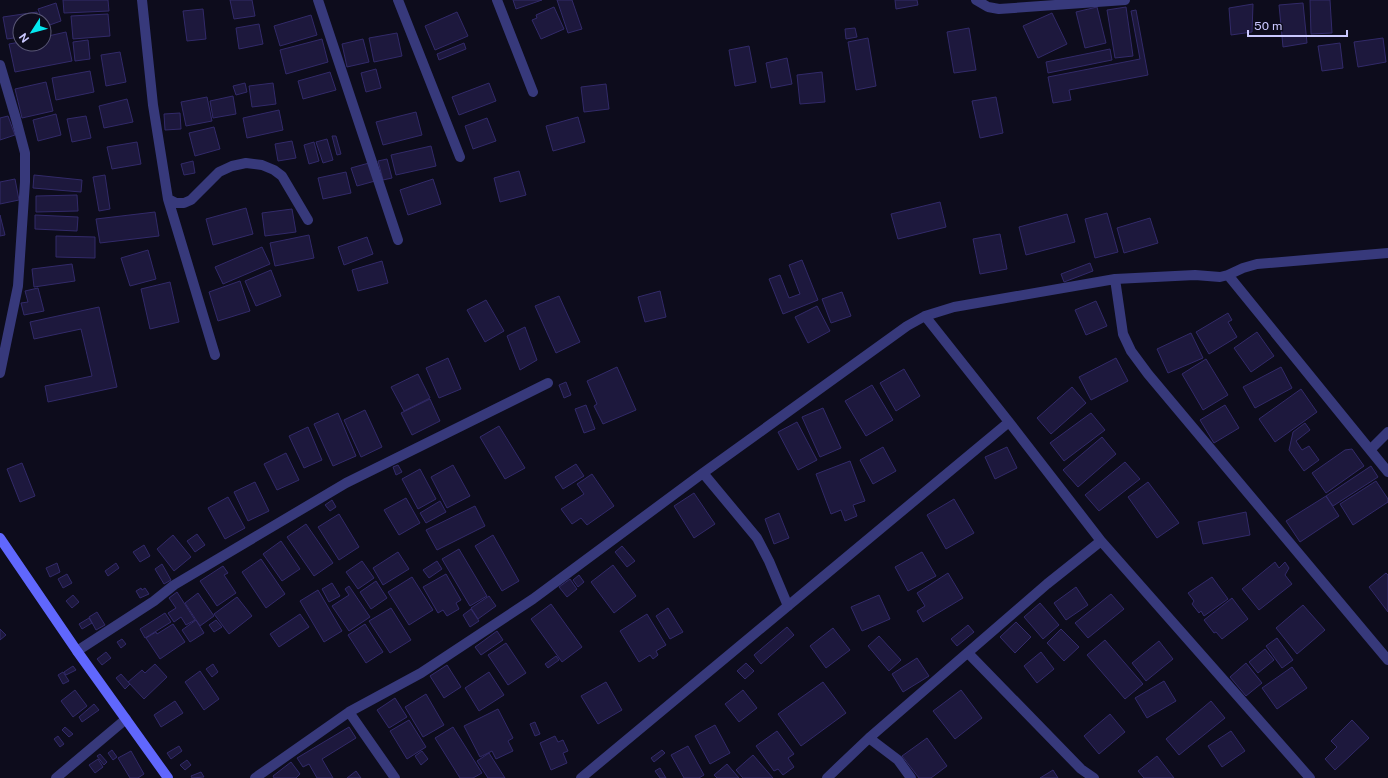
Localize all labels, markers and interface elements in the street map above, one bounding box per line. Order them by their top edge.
north arrow [12,12,52,52]
scale bar [1248,12,1347,38]
text: 50 m [1254,19,1282,33]
text: N [17,31,31,45]

